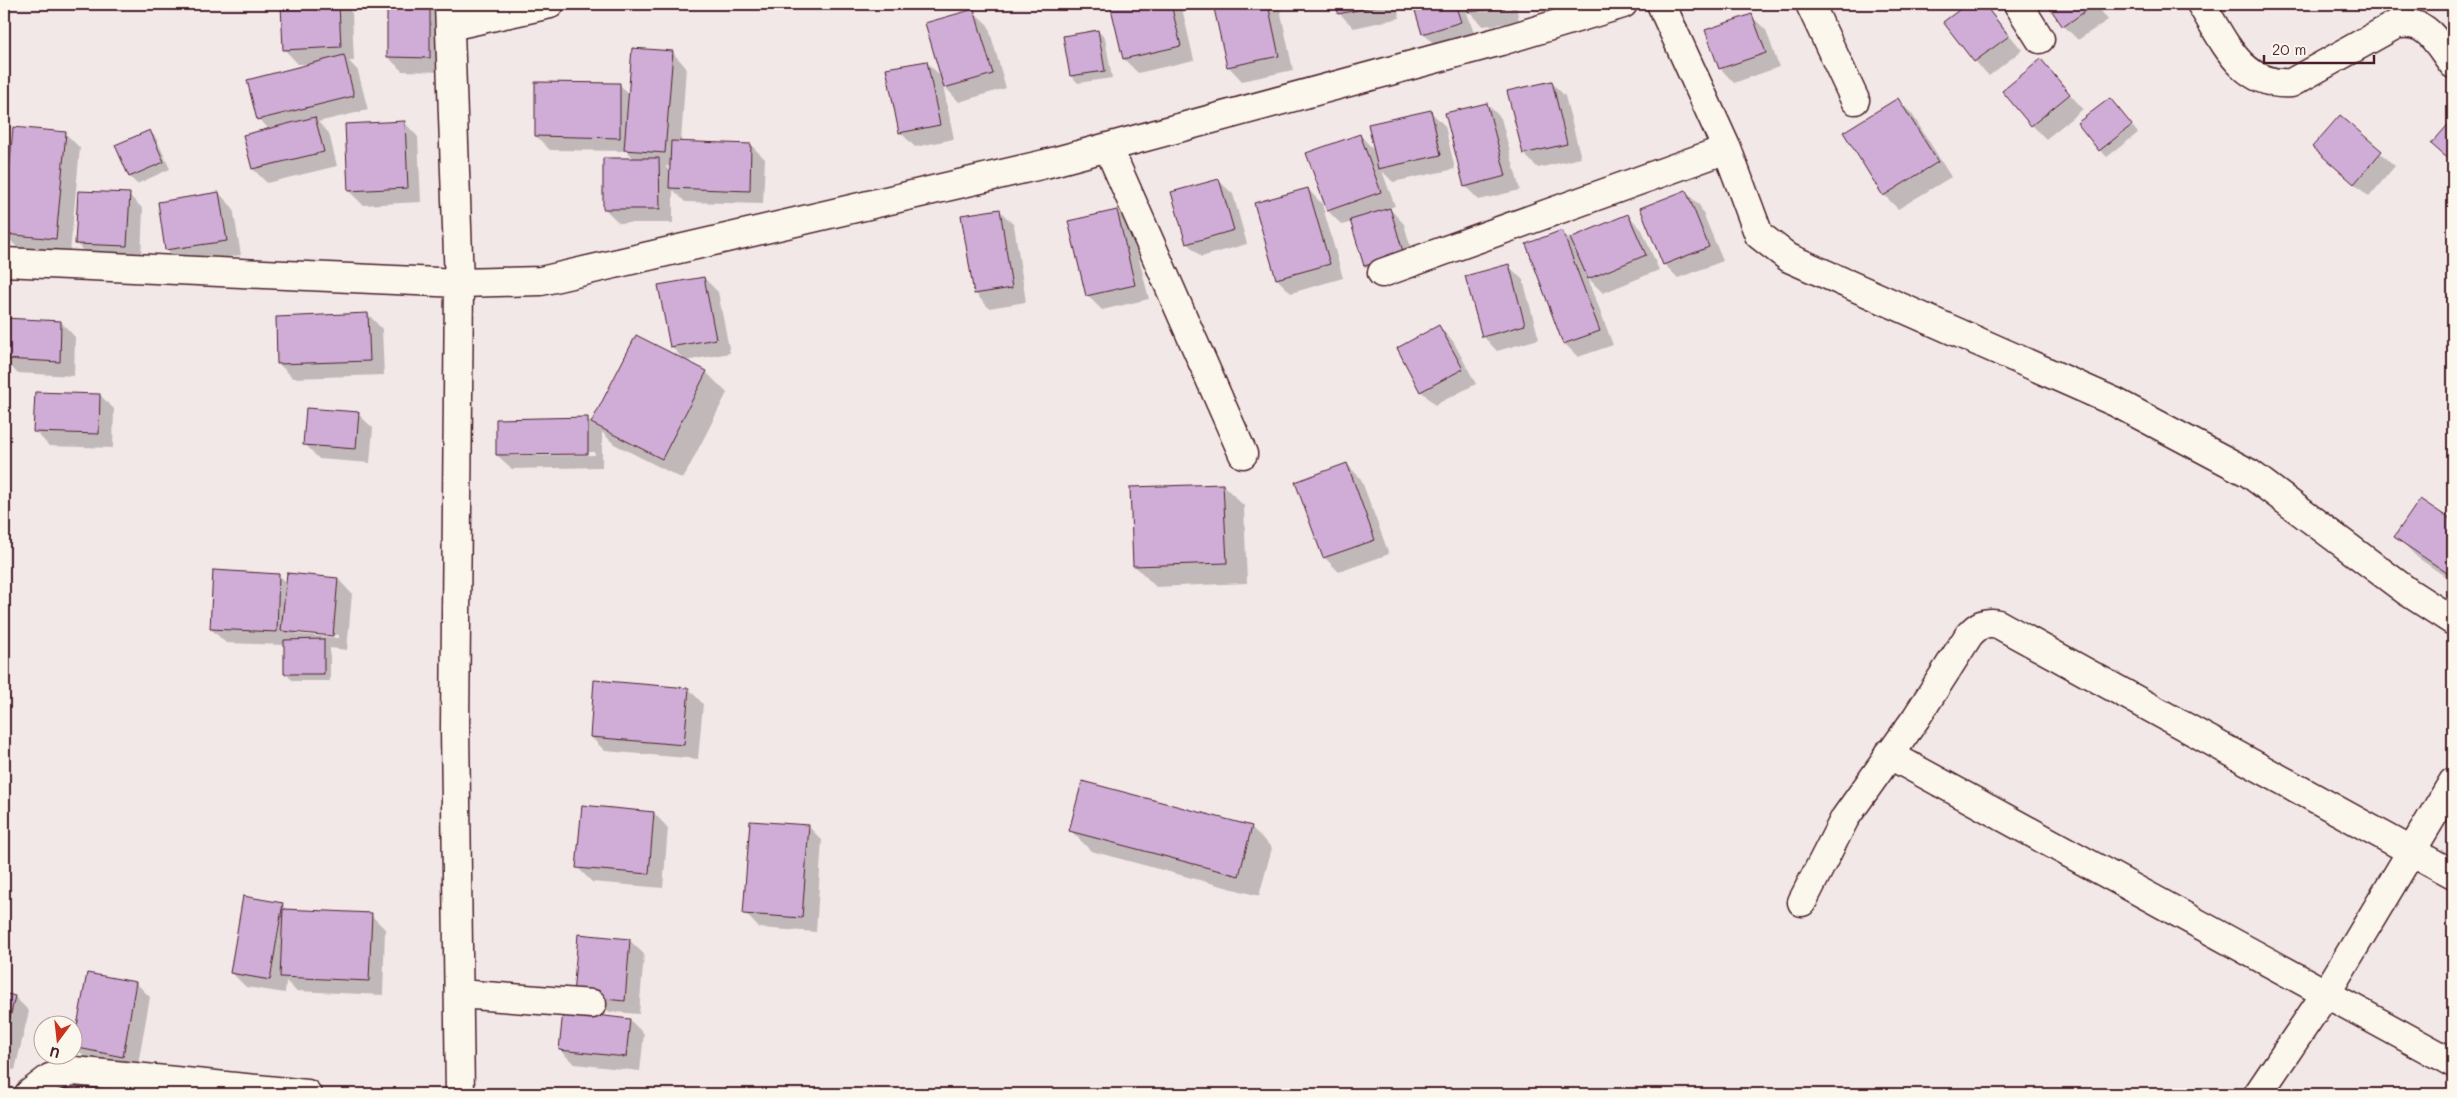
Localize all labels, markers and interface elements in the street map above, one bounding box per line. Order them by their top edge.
scale bar [2264,32,2374,64]
text: 20 m [2272,39,2306,59]
north arrow [32,1016,82,1066]
text: U [47,1043,62,1063]

